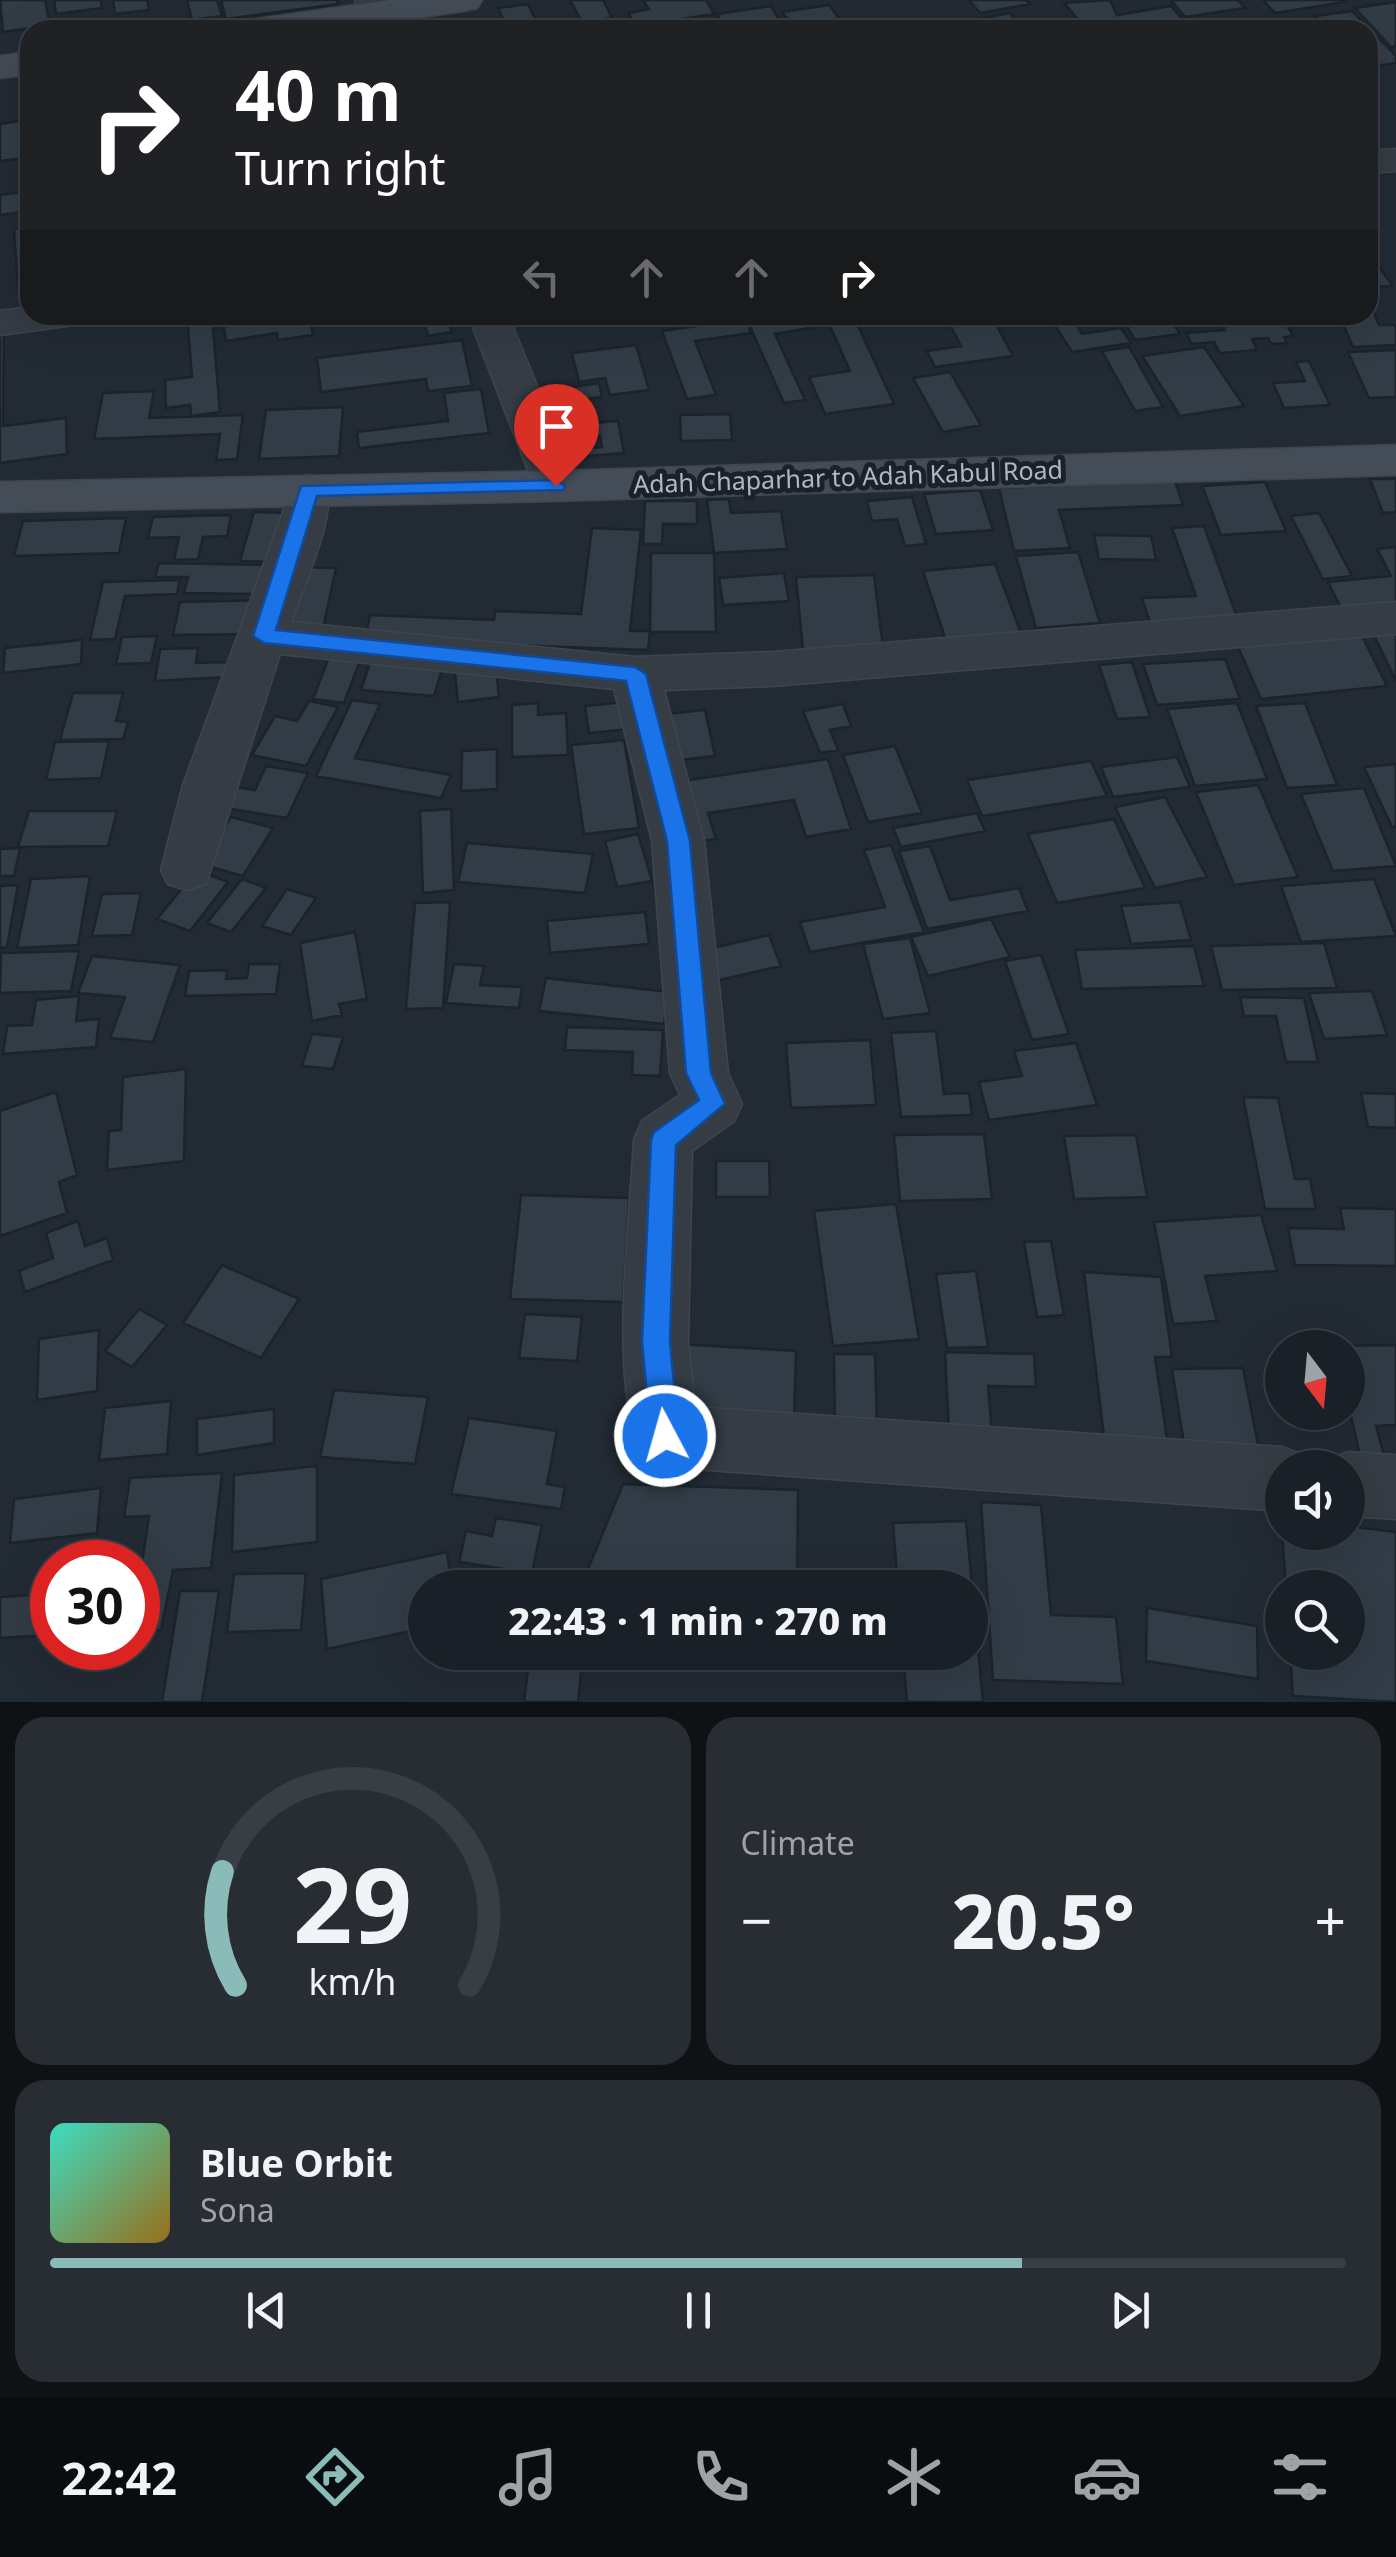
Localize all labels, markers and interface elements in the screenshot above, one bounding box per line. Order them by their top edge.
text: 40 m [235,46,402,142]
icon: right [70,60,200,190]
text: Turn right [235,137,446,198]
icon: left [514,250,569,305]
icon: ahead [619,250,674,305]
icon: ahead [724,250,779,305]
icon: right [829,250,884,305]
pin [514,384,599,487]
icon: arrive [529,399,584,454]
street label: Adah Chaparhar to Adah Kabul Road [633,452,1063,500]
north arrow [1265,1330,1365,1430]
map controls [1265,1330,1365,1670]
position arrow [613,1384,717,1488]
button: sound [1265,1450,1365,1550]
speed limit sign: 30 [30,1540,160,1670]
button: search [1265,1570,1365,1670]
text: 22:43 · 1 min · 270 m [508,1594,888,1646]
text: Climate [741,1821,855,1864]
text: 29 [293,1832,412,1973]
text: 20.5° [952,1869,1135,1971]
text: − [741,1882,772,1957]
text: + [1315,1882,1346,1957]
text: km/h [309,1957,397,2005]
text: Blue Orbit [200,2136,393,2188]
text: Sona [200,2188,275,2231]
icon: previous [239,2283,294,2338]
icon: pause [671,2283,726,2338]
icon: next [1103,2283,1158,2338]
icon: directions [300,2442,370,2512]
icon: music [493,2442,563,2512]
icon: phone [686,2442,756,2512]
icon: climate [879,2442,949,2512]
icon: car [1072,2442,1142,2512]
icon: filters [1265,2442,1335,2512]
text: 22:42 [61,2447,177,2508]

